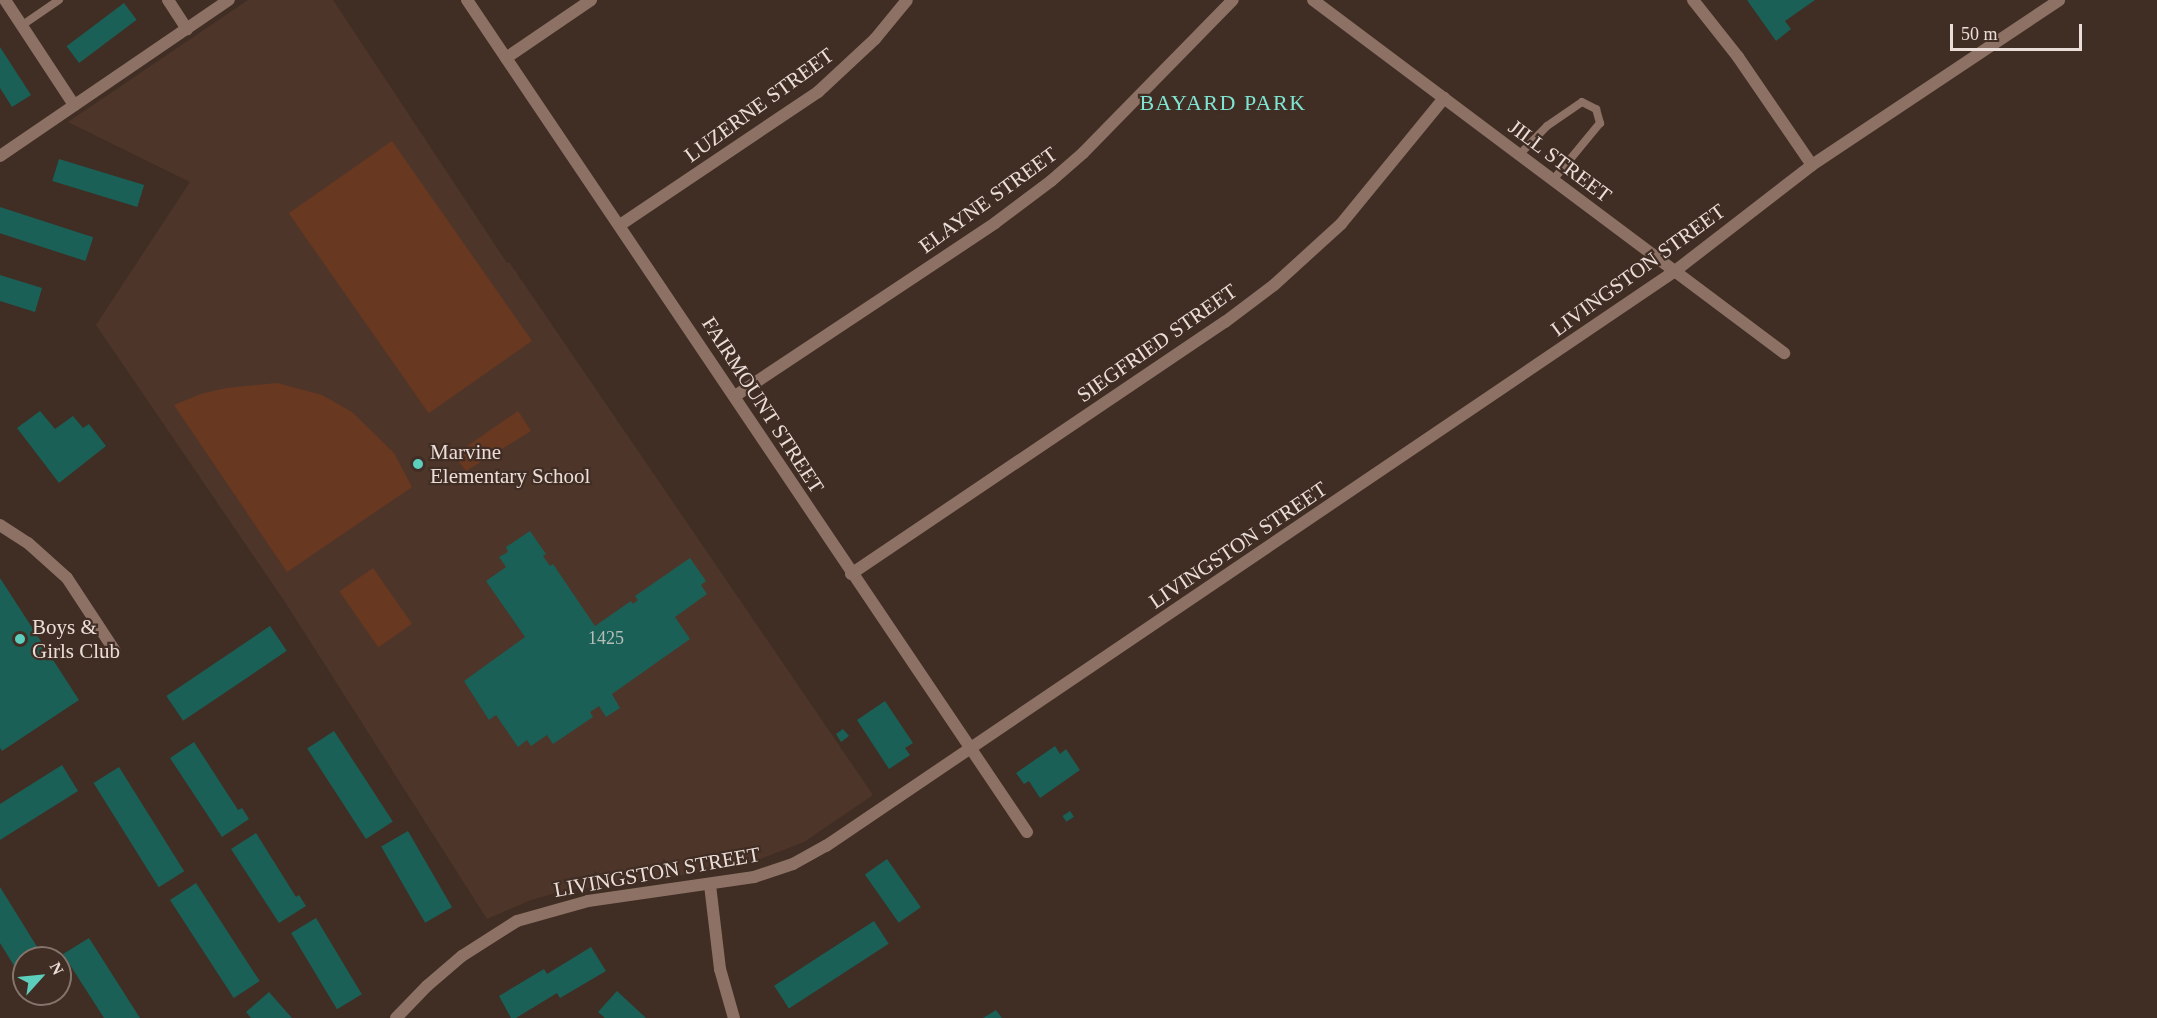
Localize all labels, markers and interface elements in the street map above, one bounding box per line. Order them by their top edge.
scale bar [1953,12,2085,50]
text: 50 m [1961,24,1998,44]
street label: LUZERNE STREET [680,43,838,167]
district label: BAYARD PARK [1139,90,1307,116]
street label: JILL STREET [1503,114,1617,208]
street label: ELAYNE STREET [914,142,1062,258]
street label: LIVINGSTON STREET [1546,198,1730,342]
street label: SIEGFRIED STREET [1072,278,1242,408]
street label: FAIRMOUNT STREET [696,312,830,498]
place label: Marvine Elementary School [430,439,590,489]
marker: Marvine Elementary School [411,457,425,471]
street label: LIVINGSTON STREET [1144,476,1332,614]
place label: Boys & Girls Club [32,614,120,664]
house number: 1425 [588,627,624,649]
marker: Boys & Girls Club [13,632,27,646]
street label: LIVINGSTON STREET [552,841,762,903]
north arrow [12,946,72,1006]
text: N [47,959,67,978]

